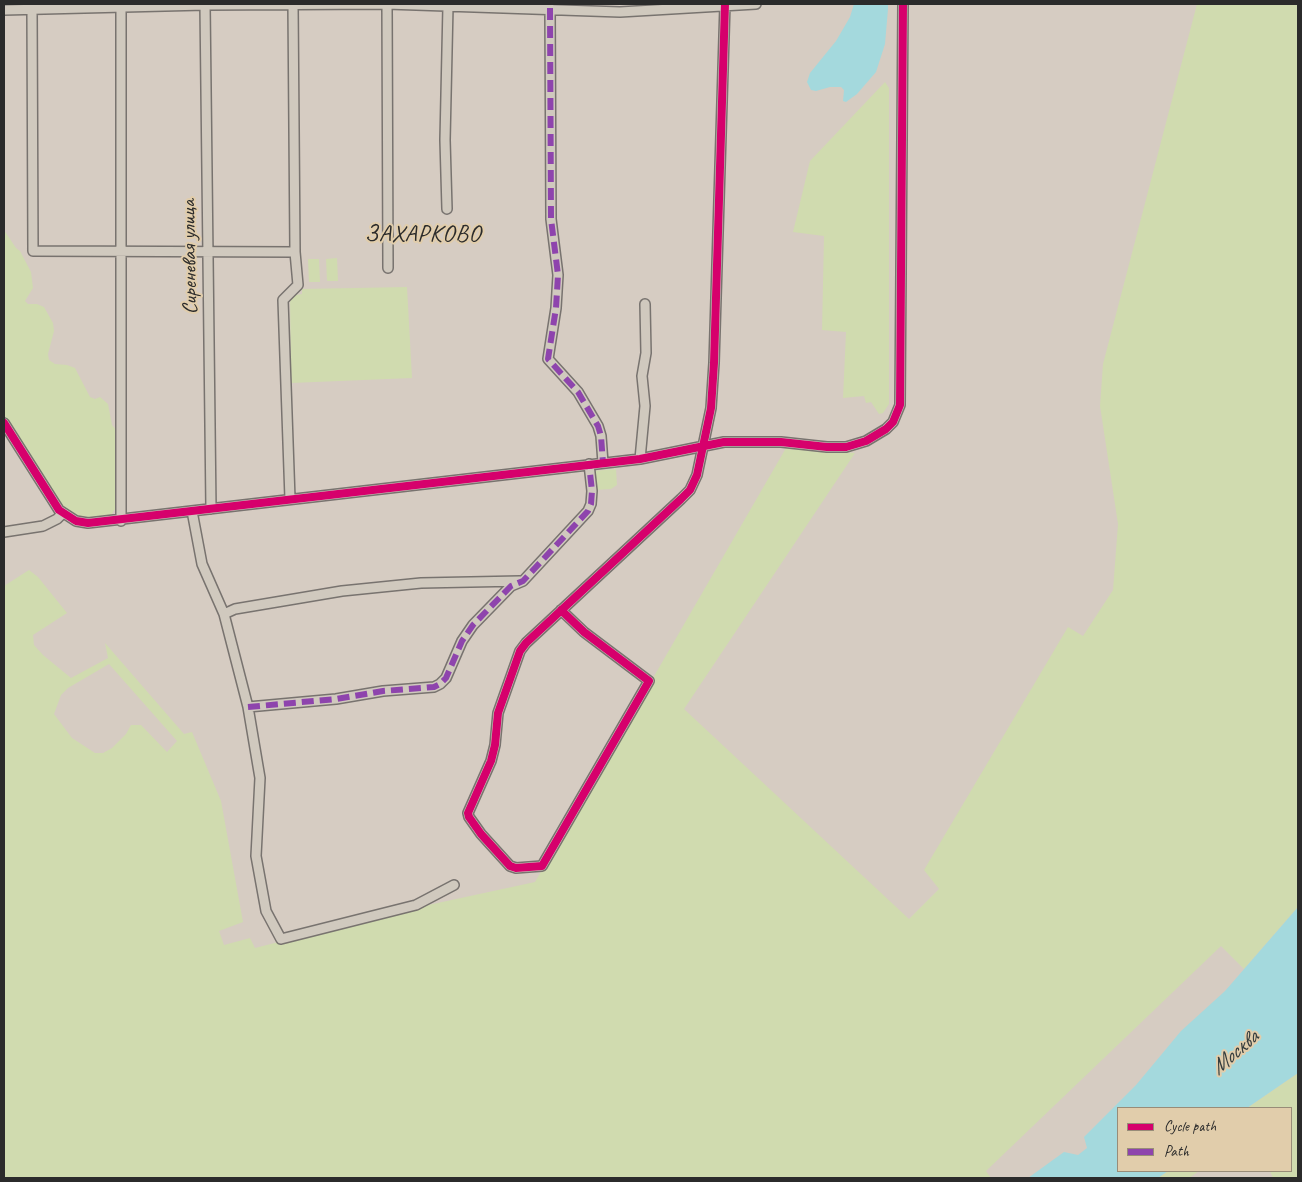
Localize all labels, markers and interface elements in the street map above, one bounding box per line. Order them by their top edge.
street label: Сиреневая улица [176,199,204,315]
district label: ЗАХАРКОВО [363,221,483,249]
water label: Москва [1206,1025,1264,1081]
legend [1117,1107,1292,1172]
text: Cycle path [1164,1117,1216,1136]
text: Path [1164,1142,1189,1161]

